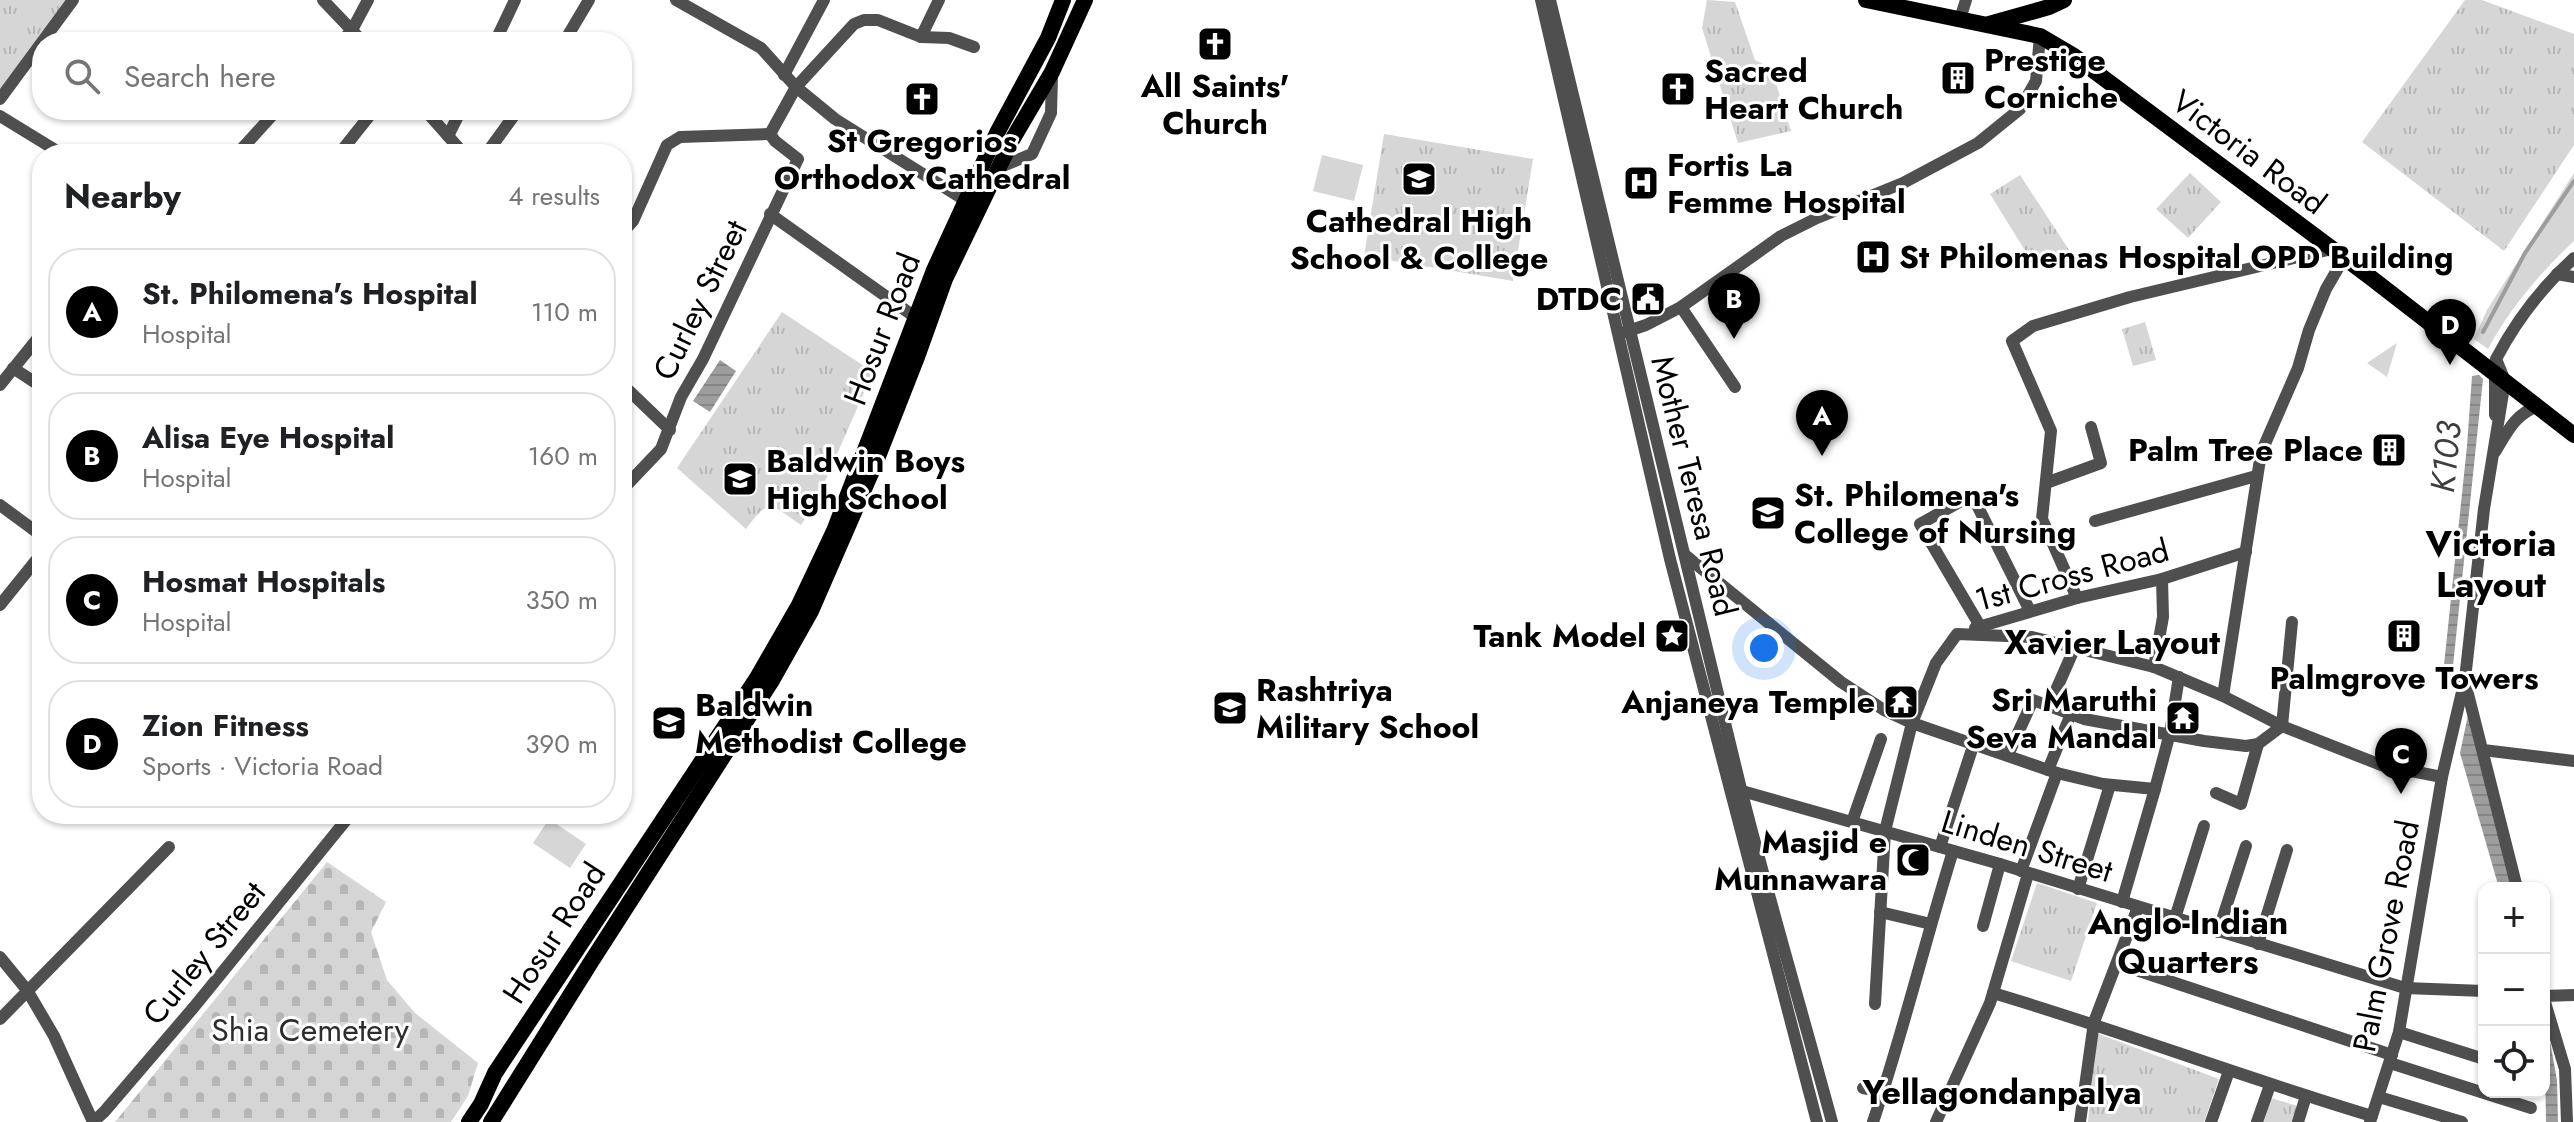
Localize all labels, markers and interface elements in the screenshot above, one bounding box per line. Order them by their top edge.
church icon: All Saints' Church [1196,25,1234,63]
search box [32,32,632,120]
place label: Prestige Corniche [1984,37,2118,120]
place label: Sacred Heart Church [1704,48,1903,131]
icon: search [60,54,104,98]
text: Search here [124,55,276,98]
building icon: Prestige Corniche [1939,59,1977,97]
place label: All Saints' Church [1140,63,1289,146]
church icon: Sacred Heart Church [1659,70,1697,108]
street label: Victoria Road [2162,79,2336,225]
church icon: St Gregorios Orthodox Cathedral [903,80,941,118]
place label: St Gregorios Orthodox Cathedral [774,118,1070,201]
place label: Fortis La Femme Hospital [1667,142,1906,225]
school or university icon: Cathedral High School & College [1400,160,1438,198]
hospital icon: Fortis La Femme Hospital [1622,164,1660,202]
text: Nearby [64,172,181,221]
text: 4 results [508,177,600,215]
place label: Cathedral High School & College [1290,198,1548,281]
street label: Curley Street [641,212,759,388]
place label: St Philomenas Hospital OPD Building [1899,234,2453,280]
hospital icon: St Philomenas Hospital OPD Building [1854,238,1892,276]
street label: Hosur Road [832,246,932,412]
text: St. Philomena's Hospital [142,272,478,315]
pin: B [1708,273,1760,339]
place label: DTDC [1536,276,1622,322]
public building icon: DTDC [1629,280,1667,318]
text: A [82,293,102,331]
text: 110 m [531,293,598,331]
pin: D [2424,299,2476,365]
text: Hospital [142,315,232,353]
street label: Mother Teresa Road [1639,351,1749,621]
pin: A [1796,390,1848,456]
text: Alisa Eye Hospital [142,416,394,459]
water label: K103 [2418,418,2474,495]
place label: Palm Tree Place [2128,427,2363,473]
building icon: Palm Tree Place [2370,431,2408,469]
text: B [83,437,101,475]
text: 160 m [528,437,598,475]
place label: Baldwin Boys High School [766,438,965,521]
text: Hospital [142,459,232,497]
school or university icon: Baldwin Boys High School [721,460,759,498]
place label: St. Philomena's College of Nursing [1794,472,2076,555]
school or university icon: St. Philomena's College of Nursing [1749,494,1787,532]
district label: Victoria Layout [2424,517,2557,610]
street label: 1st Cross Road [1970,527,2174,623]
text: Hosmat Hospitals [142,560,386,603]
text: C [83,581,101,619]
text: 350 m [525,581,598,619]
text: Hospital [142,603,232,641]
place label: Tank Model [1473,613,1646,659]
place icon: Tank Model [1653,617,1691,655]
building icon: Palmgrove Towers [2385,617,2423,655]
district label: Xavier Layout [2004,618,2220,667]
your location [1744,628,1784,668]
place label: Palmgrove Towers [2269,655,2539,701]
place label: Rashtriya Military School [1256,667,1479,750]
place label: Sri Maruthi Seva Mandal [1966,677,2157,760]
place label: Anjaneya Temple [1620,679,1875,725]
place label: Baldwin Methodist College [695,682,967,765]
temple icon: Anjaneya Temple [1882,683,1920,721]
school or university icon: Rashtriya Military School [1211,689,1249,727]
temple icon: Sri Maruthi Seva Mandal [2164,699,2202,737]
text: Zion Fitness [142,704,309,747]
school or university icon: Baldwin Methodist College [650,704,688,742]
text: D [82,725,102,763]
text: 390 m [525,725,598,763]
pin: C [2375,728,2427,794]
text: Sports · Victoria Road [142,747,383,785]
street label: Linden Street [1936,798,2119,894]
street label: Palm Grove Road [2341,816,2431,1056]
place label: Masjid e Munnawara [1714,819,1887,902]
mosque icon: Masjid e Munnawara [1894,841,1932,879]
street label: Hosur Road [491,854,617,1012]
street label: Curley Street [132,871,277,1035]
map controls [2478,882,2550,1098]
button: + [2478,882,2550,954]
district label: Anglo-Indian Quarters [2087,898,2288,986]
button: − [2478,954,2550,1026]
park label: Shia Cemetery [211,1007,410,1053]
button: locate [2478,1026,2550,1098]
district label: Yellagondanpalya [1862,1068,2141,1117]

